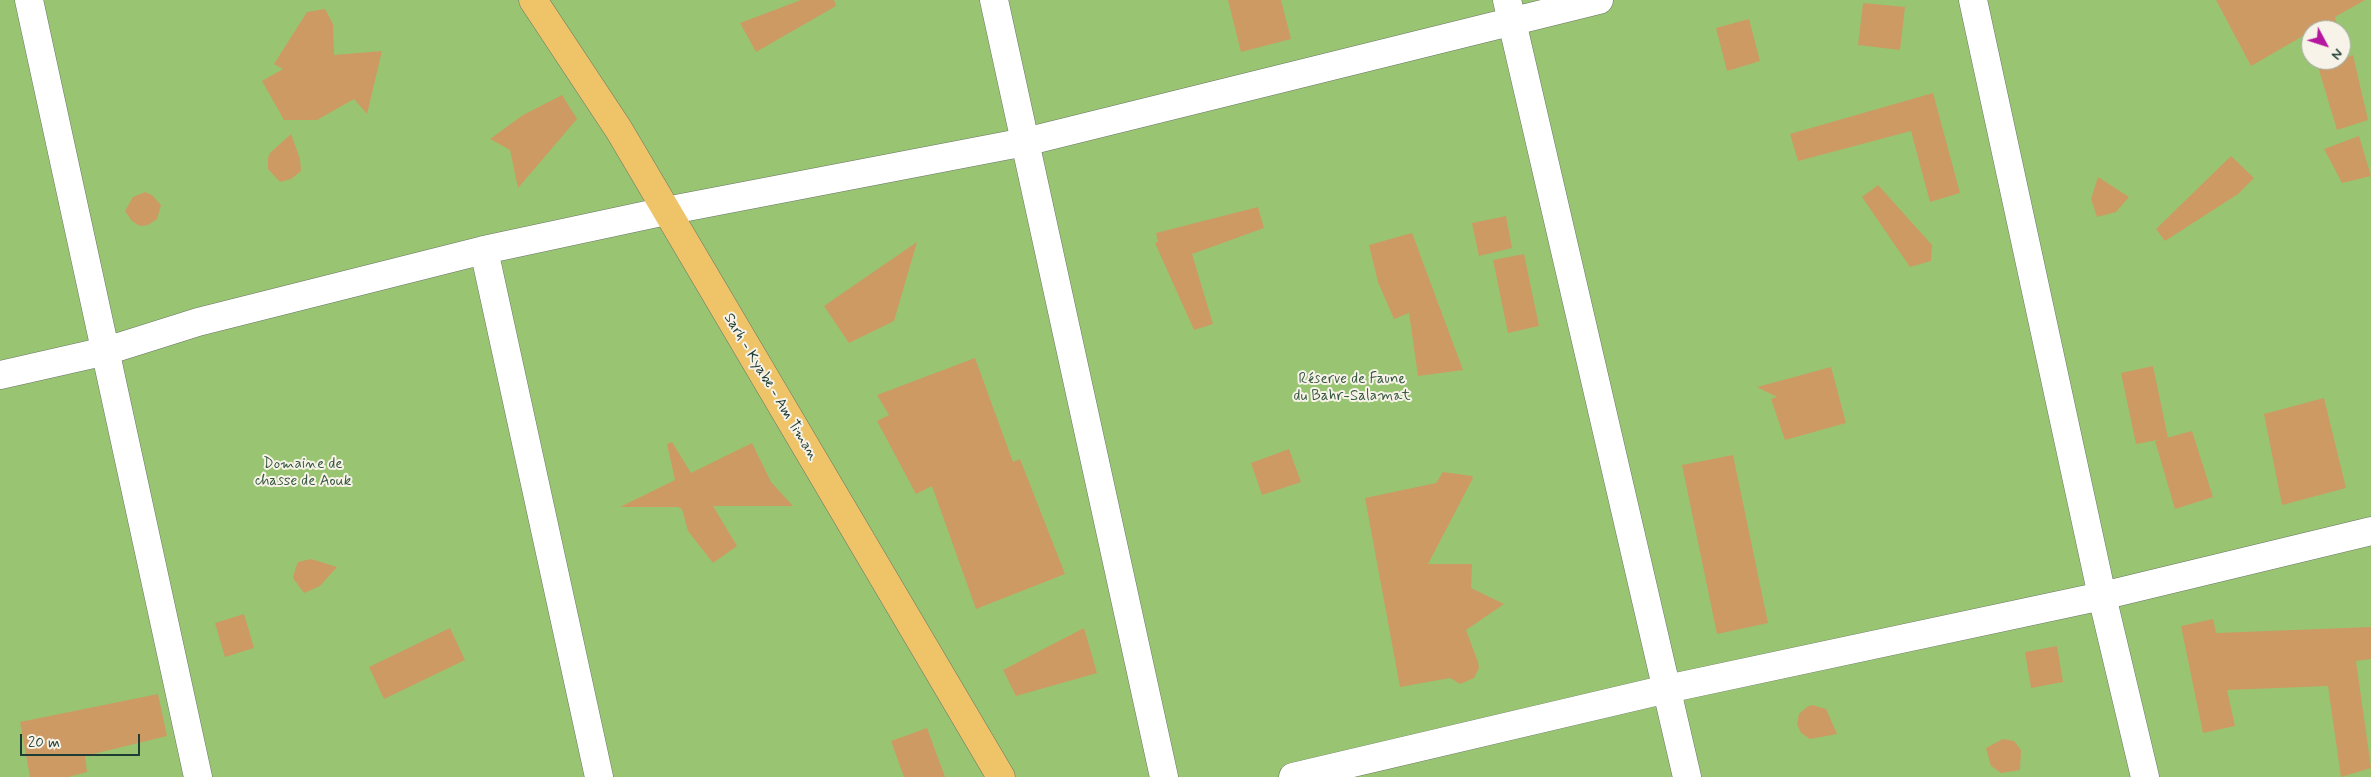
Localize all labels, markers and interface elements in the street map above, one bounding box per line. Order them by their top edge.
north arrow [2301,20,2351,70]
text: N [2327,45,2347,63]
street label: Sarh - Kyabe - Am Timan [719,310,821,464]
park label: Réserve de Faune du Bahr-Salamat [1294,371,1410,406]
park label: Domaine de chasse de Aouk [255,456,351,491]
scale bar [22,724,142,756]
text: 20 m [28,733,60,753]

